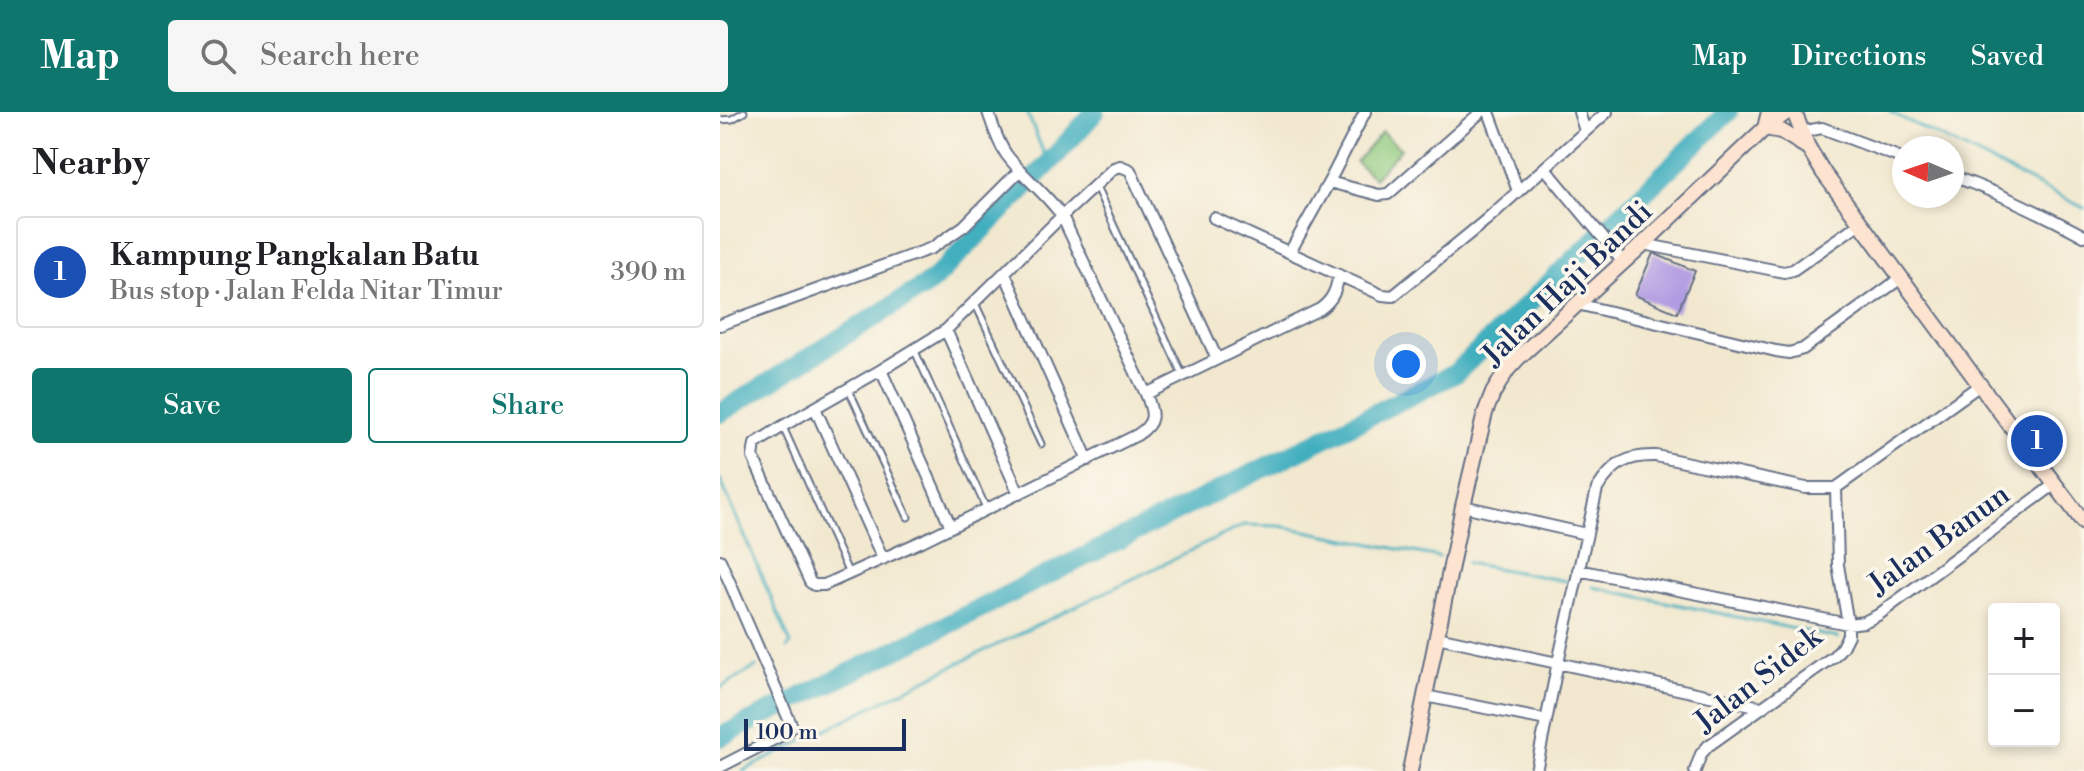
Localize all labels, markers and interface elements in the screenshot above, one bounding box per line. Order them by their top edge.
search box [168,20,728,92]
text: Map [40,33,120,80]
icon: search [196,34,240,78]
text: Search here [260,37,420,75]
text: Map [1692,39,1747,74]
text: Directions [1791,39,1926,74]
text: Saved [1970,39,2044,74]
north arrow [1892,136,1964,208]
text: Nearby [32,143,150,185]
street label: Jalan Haji Bandi [1474,193,1661,375]
text: Kampung Pangkalan Batu [110,237,479,275]
text: 1 [54,256,66,288]
text: 390 m [611,256,686,288]
text: Bus stop · Jalan Felda Nitar Timur [110,275,503,307]
your location [1386,344,1426,384]
button: Save [32,368,352,443]
button: Share [368,368,688,443]
pin: 1 [2011,411,2063,471]
street label: Jalan Banun [1861,476,2018,604]
map controls [1988,603,2060,747]
button: + [1988,603,2060,675]
street label: Jalan Sidek [1687,618,1831,742]
button: − [1988,675,2060,747]
scale bar [744,715,906,751]
text: 100 m [756,719,818,746]

